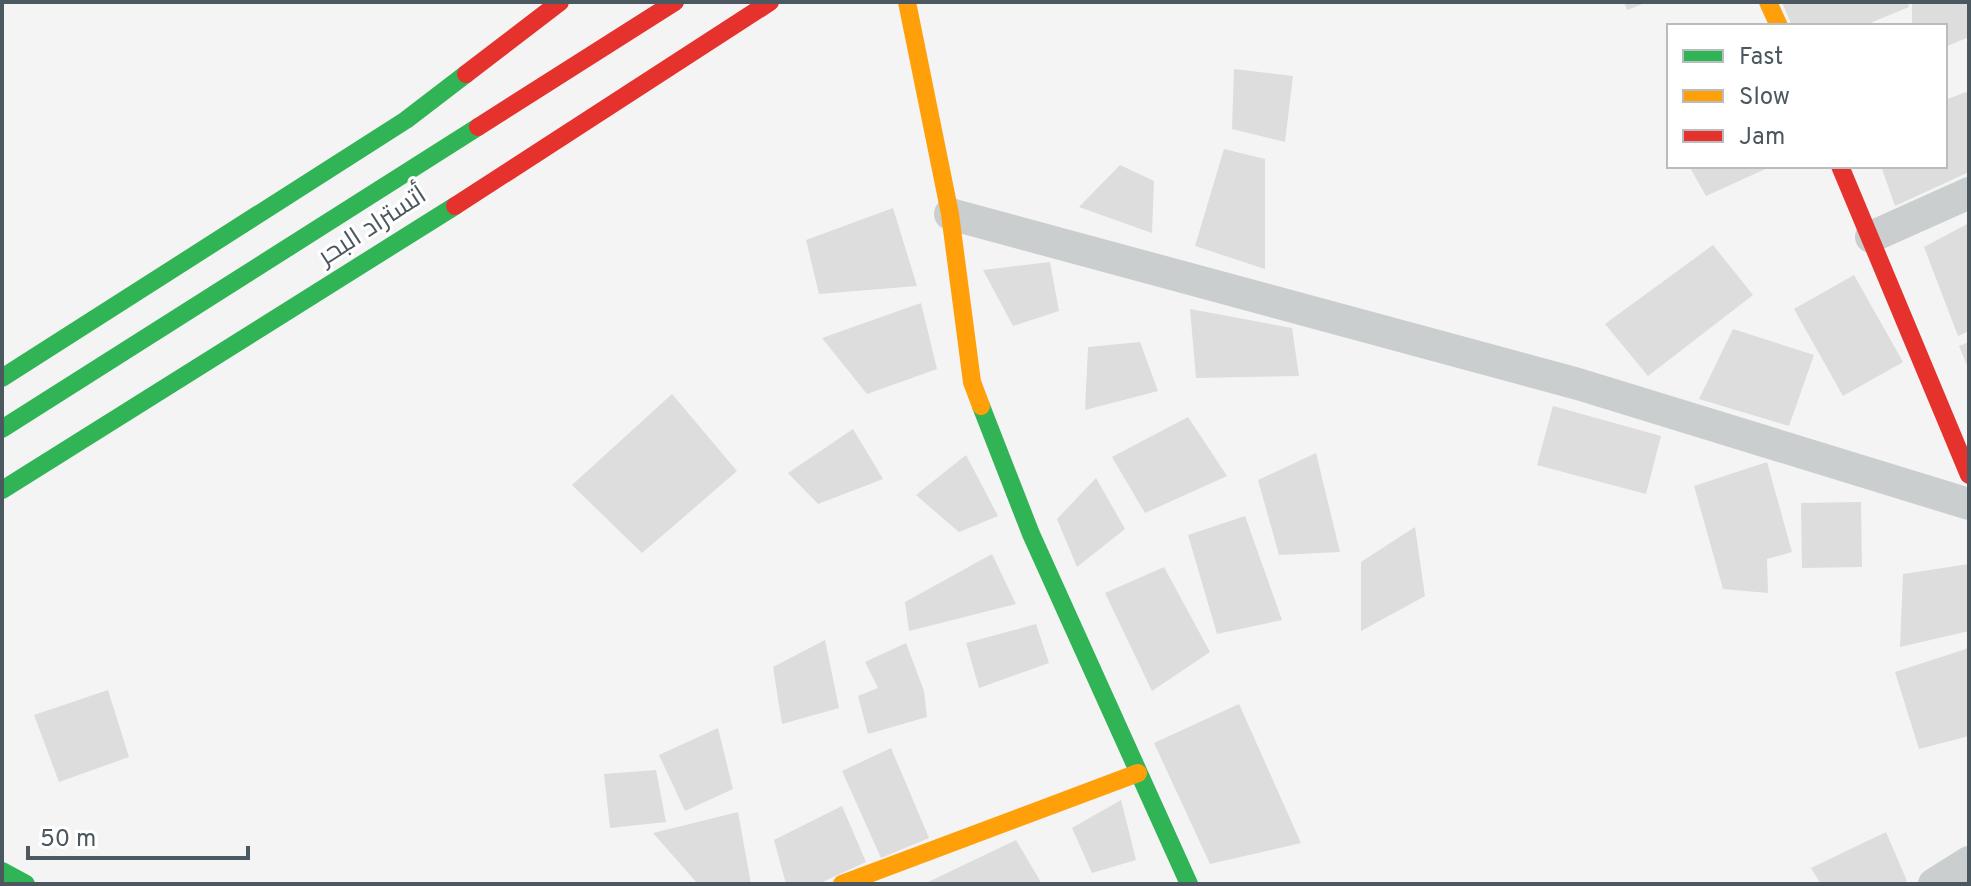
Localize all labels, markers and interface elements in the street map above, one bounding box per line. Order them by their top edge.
legend [1667,24,1947,168]
text: Fast [1739,43,1783,73]
text: Slow [1739,83,1790,113]
text: Jam [1739,123,1785,153]
street label: أتستراد البحر [309,177,433,275]
scale bar [28,810,248,860]
text: 50 m [40,825,96,855]

